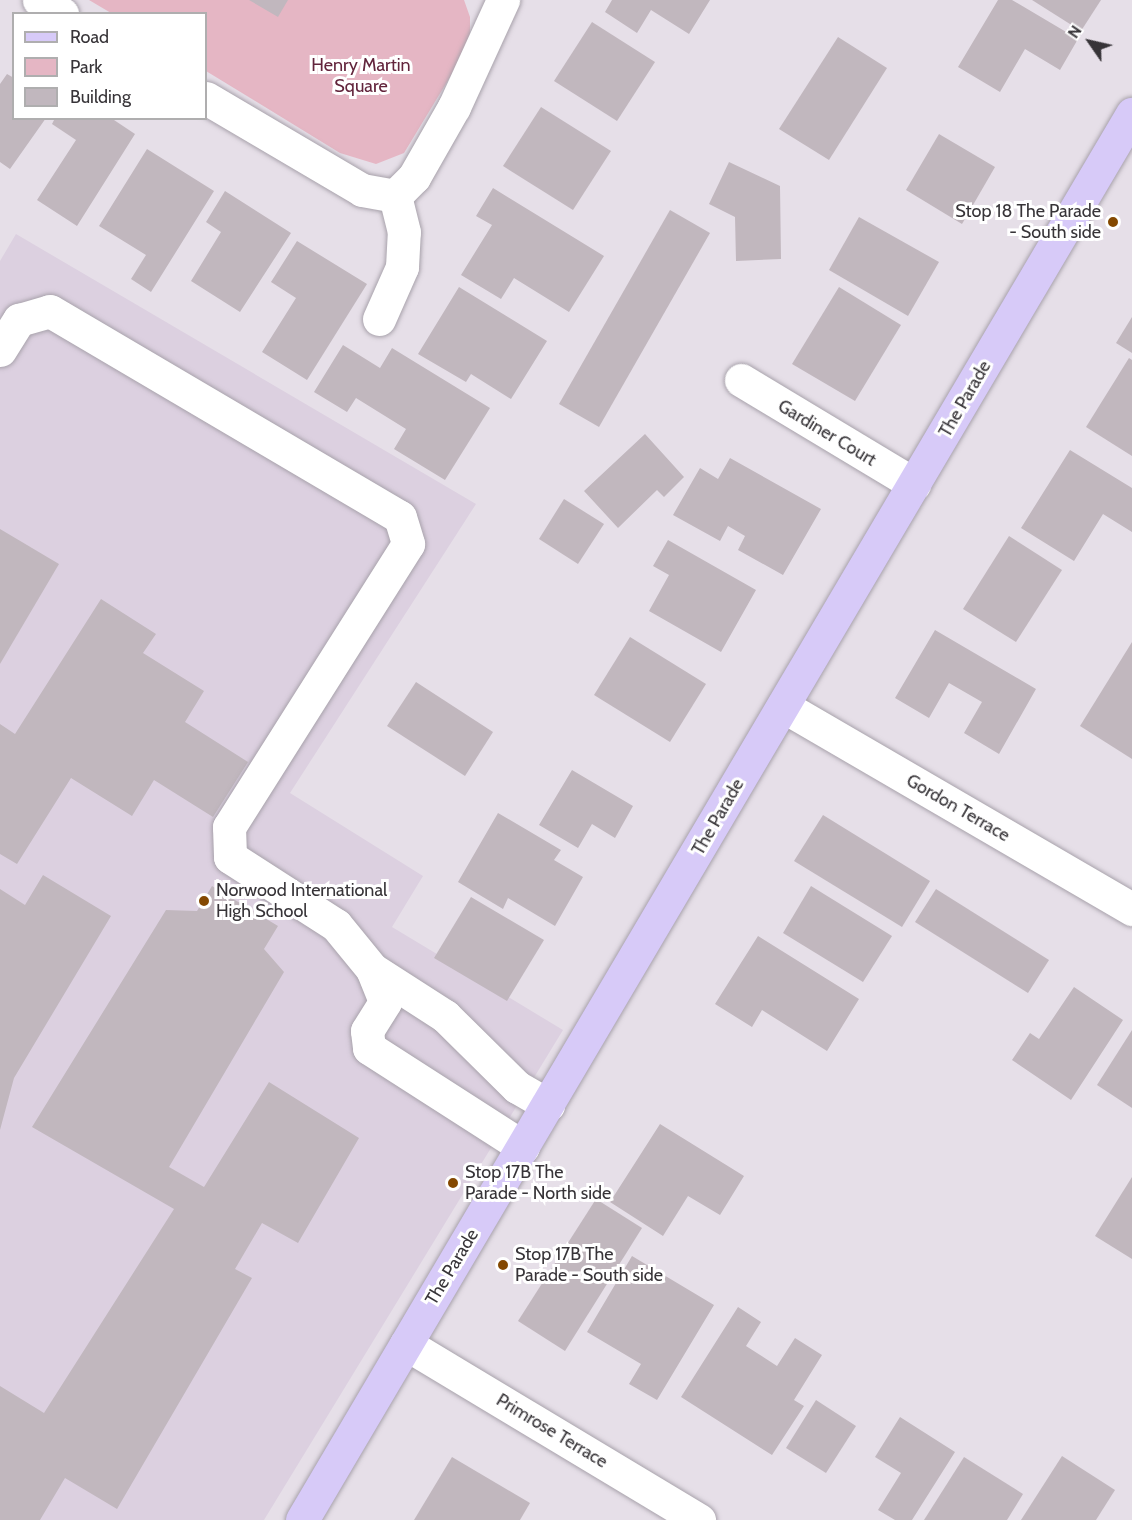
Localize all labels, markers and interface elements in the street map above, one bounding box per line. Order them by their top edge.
legend [12,12,207,120]
north arrow [1060,12,1120,72]
text: N [1064,22,1086,42]
text: Road [70,26,109,48]
park label: Henry Martin Square [311,55,411,98]
text: Park [70,56,102,78]
text: Building [70,86,131,108]
place label: Stop 18 The Parade - South side [955,201,1101,244]
marker: Stop 18 The Parade - South side [1106,215,1120,229]
street label: The Parade [934,357,996,441]
street label: Gardiner Court [774,395,880,471]
street label: Gordon Terrace [902,770,1014,846]
street label: The Parade [687,775,749,859]
place label: Norwood International High School [216,880,387,922]
marker: Norwood International High School [197,894,211,908]
place label: Stop 17B The Parade - North side [465,1162,611,1204]
marker: Stop 17B The Parade - North side [446,1176,460,1190]
street label: The Parade [421,1225,483,1309]
place label: Stop 17B The Parade - South side [515,1244,663,1286]
marker: Stop 17B The Parade - South side [496,1258,510,1272]
street label: Primrose Terrace [492,1389,612,1473]

